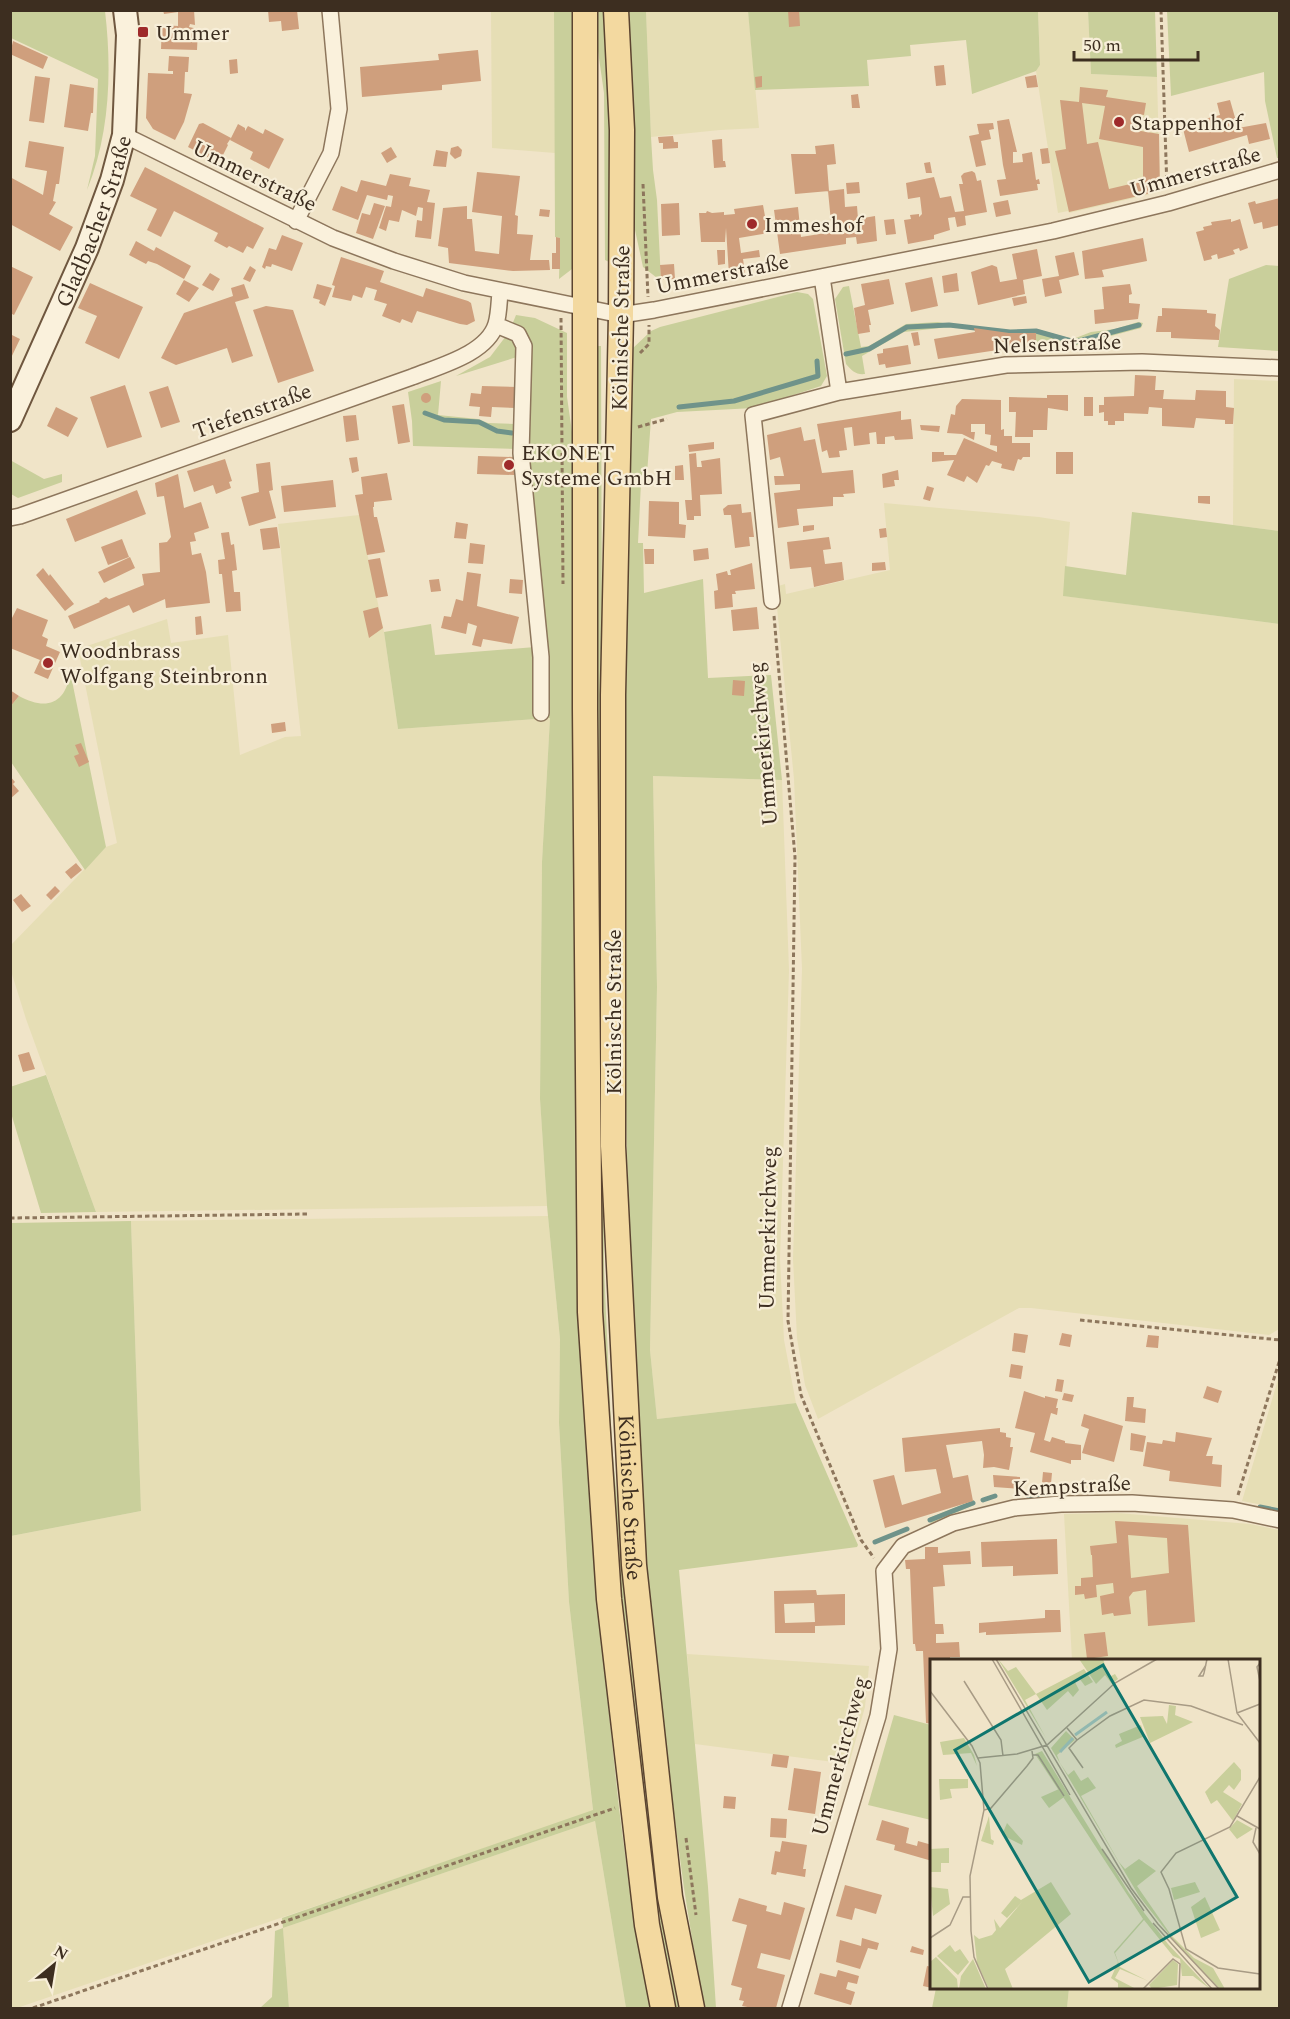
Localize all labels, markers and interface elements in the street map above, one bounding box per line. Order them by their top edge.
place label: Ummer [155,17,230,50]
scale bar [1074,24,1198,62]
marker: Ummer [136,25,150,39]
text: 50 m [1083,32,1121,59]
place label: Stappenhof [1131,107,1244,140]
marker: Stappenhof [1112,115,1126,129]
street label: Gladbacher Straße [47,132,141,313]
street label: Ummerstraße [186,132,322,221]
street label: Ummerstraße [1126,138,1265,207]
place label: Immeshof [764,209,864,242]
marker: Immeshof [745,217,759,231]
street label: Kölnische Straße [604,245,639,411]
street label: Ummerstraße [653,245,792,304]
street label: Nelsenstraße [992,326,1122,363]
street label: Tiefenstraße [188,375,317,448]
place label: EKONET Systeme GmbH [521,437,672,495]
marker: EKONET Systeme GmbH [502,458,516,472]
place label: Woodnbrass Wolfgang Steinbronn [60,635,268,693]
marker: Woodnbrass Wolfgang Steinbronn [41,656,55,670]
street label: Ummerkirchweg [740,661,787,827]
street label: Kölnische Straße [598,929,631,1095]
street label: Ummerkirchweg [751,1146,786,1310]
street label: Kölnische Straße [608,1414,651,1582]
street label: Kempstraße [1012,1467,1132,1506]
inset map [930,1659,1260,1989]
street label: Ummerkirchweg [803,1673,878,1840]
north arrow [24,1935,84,1995]
text: N [49,1939,73,1967]

